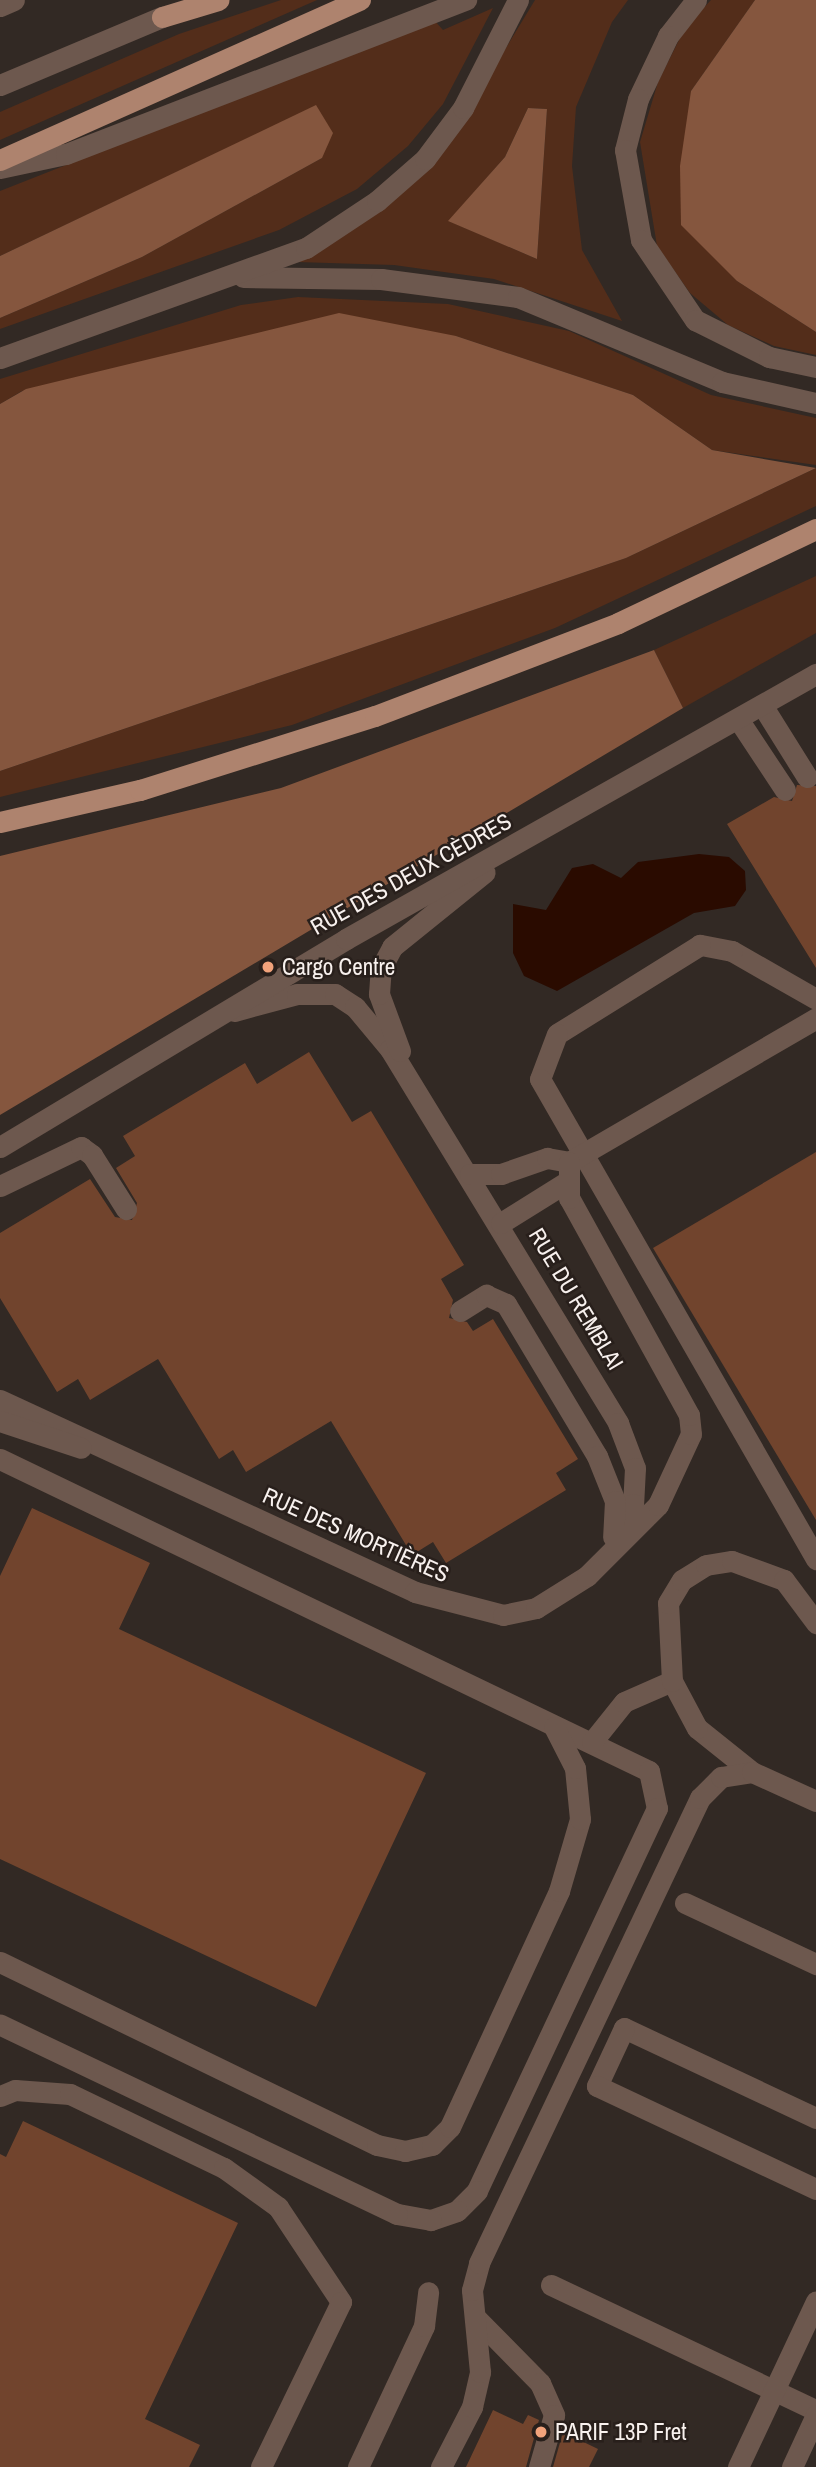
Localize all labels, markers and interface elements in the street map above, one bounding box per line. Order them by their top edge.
street label: RUE DES DEUX CÈDRES [306,807,516,941]
place label: Cargo Centre [282,953,395,981]
marker: Cargo Centre [260,959,276,975]
street label: RUE DU REMBLAI [523,1223,629,1375]
street label: RUE DES MORTIÈRES [259,1482,453,1588]
place label: PARIF 13P Fret [555,2418,687,2446]
marker: PARIF 13P Fret [533,2424,549,2440]

